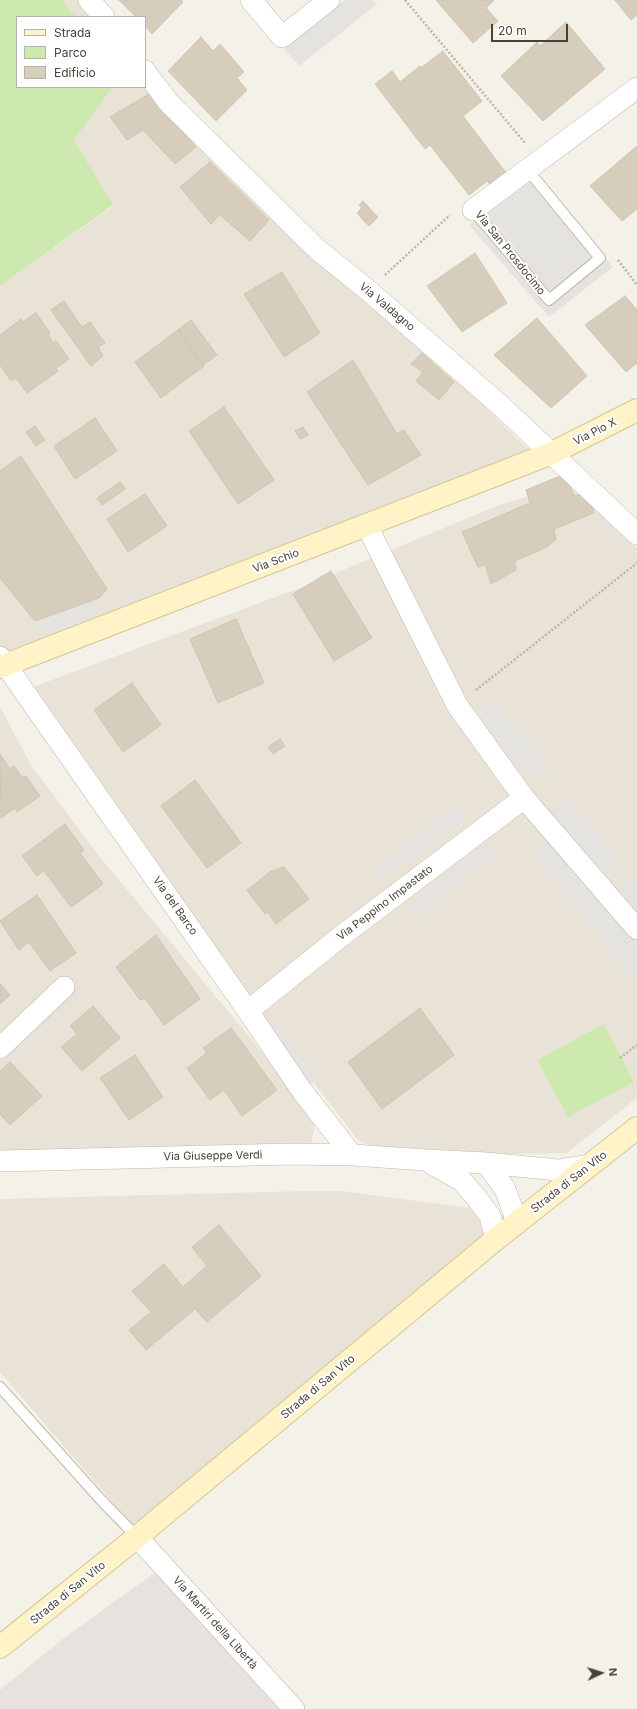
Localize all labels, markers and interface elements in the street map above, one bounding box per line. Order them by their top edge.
legend [16,16,146,88]
scale bar [493,16,570,42]
text: 20 m [498,23,527,38]
text: Strada [54,25,91,40]
text: Parco [54,45,87,60]
text: Edificio [54,65,96,80]
street label: Via San Prosdocimo [472,208,548,298]
street label: Via Valdagno [357,280,417,334]
street label: Via Pio X [571,416,619,448]
street label: Via Schio [251,546,301,576]
street label: Via Peppino Impastato [334,863,436,943]
street label: Via del Barco [150,874,200,938]
street label: Strada di San Vito [528,1148,610,1216]
street label: Via Giuseppe Verdi [163,1149,263,1163]
street label: Strada di San Vito [278,1352,358,1422]
street label: Strada di San Vito [28,1559,108,1627]
street label: Via Martiri della Libertà [170,1574,260,1672]
north arrow [581,1653,621,1693]
text: N [606,1667,620,1677]

